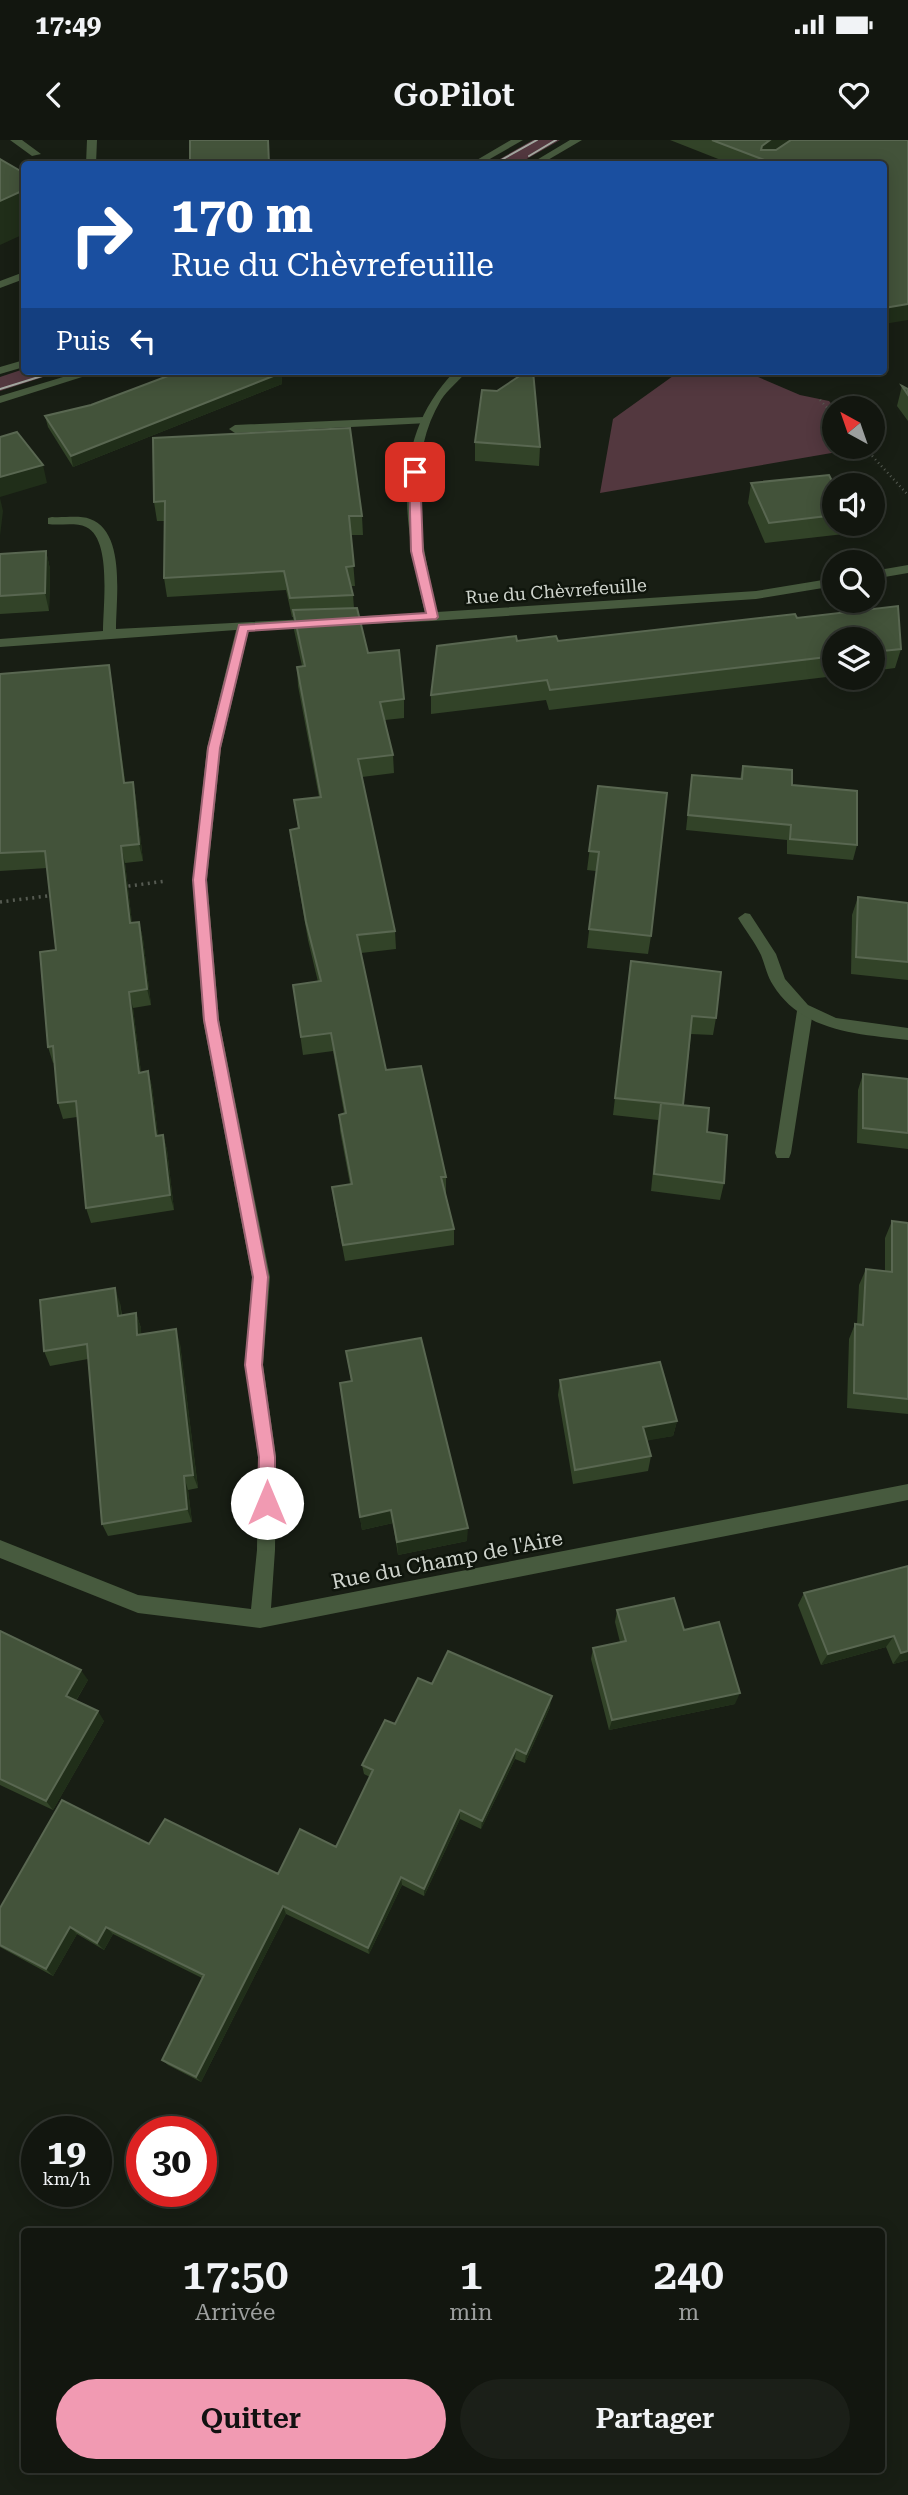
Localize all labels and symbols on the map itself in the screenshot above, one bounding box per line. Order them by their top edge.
north arrow [822,396,886,458]
pin [385,442,445,502]
street label: Rue du Chèvrefeuille [465,574,647,608]
position arrow [230,1466,304,1540]
street label: Rue du Champ de l'Aire [329,1526,565,1594]
speed limit sign: 30 [126,2116,217,2207]

